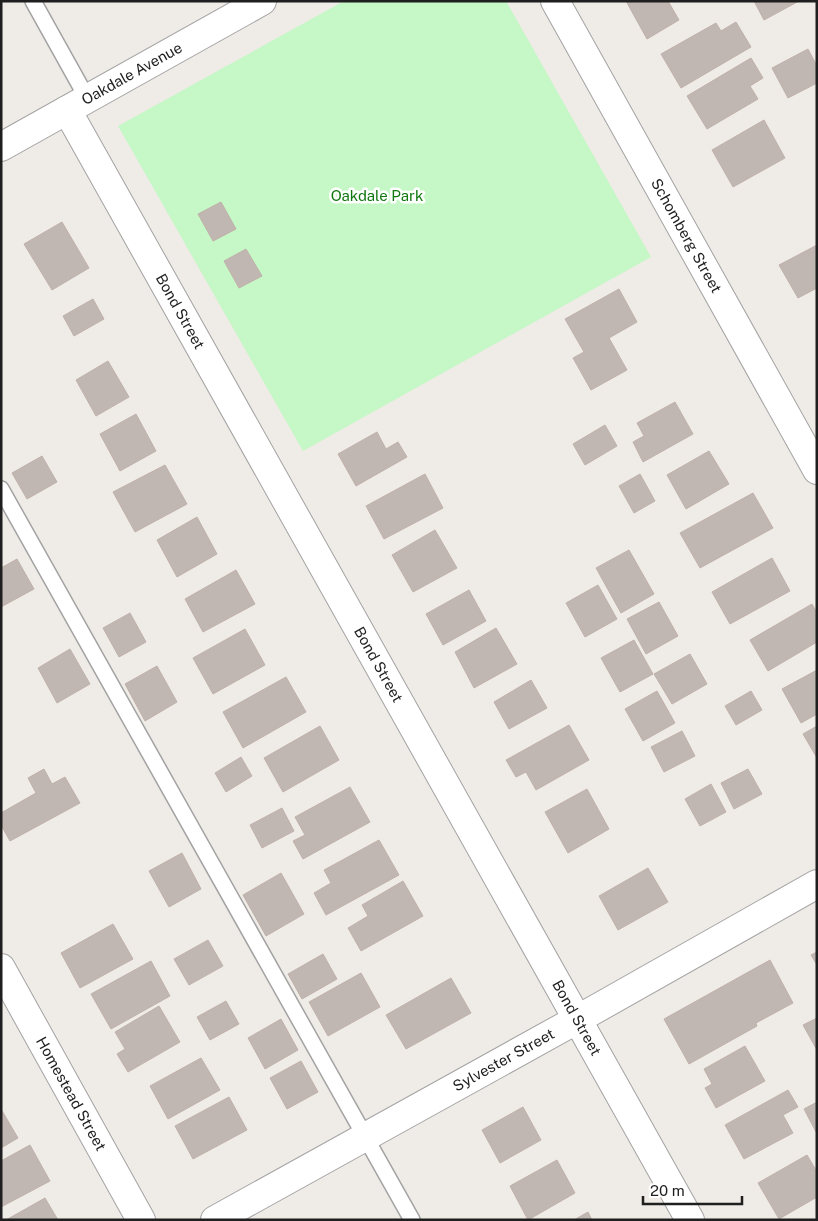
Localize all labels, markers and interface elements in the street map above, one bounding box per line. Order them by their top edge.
street label: Oakdale Avenue [79,39,185,108]
street label: Schomberg Street [648,175,725,296]
park label: Oakdale Park [331,187,423,204]
street label: Bond Street [153,271,208,352]
street label: Bond Street [351,624,407,705]
street label: Bond Street [549,977,605,1058]
street label: Sylvester Street [450,1025,557,1095]
street label: Homestead Street [33,1034,110,1154]
scale bar [643,1174,742,1206]
text: 20 m [650,1182,685,1199]

